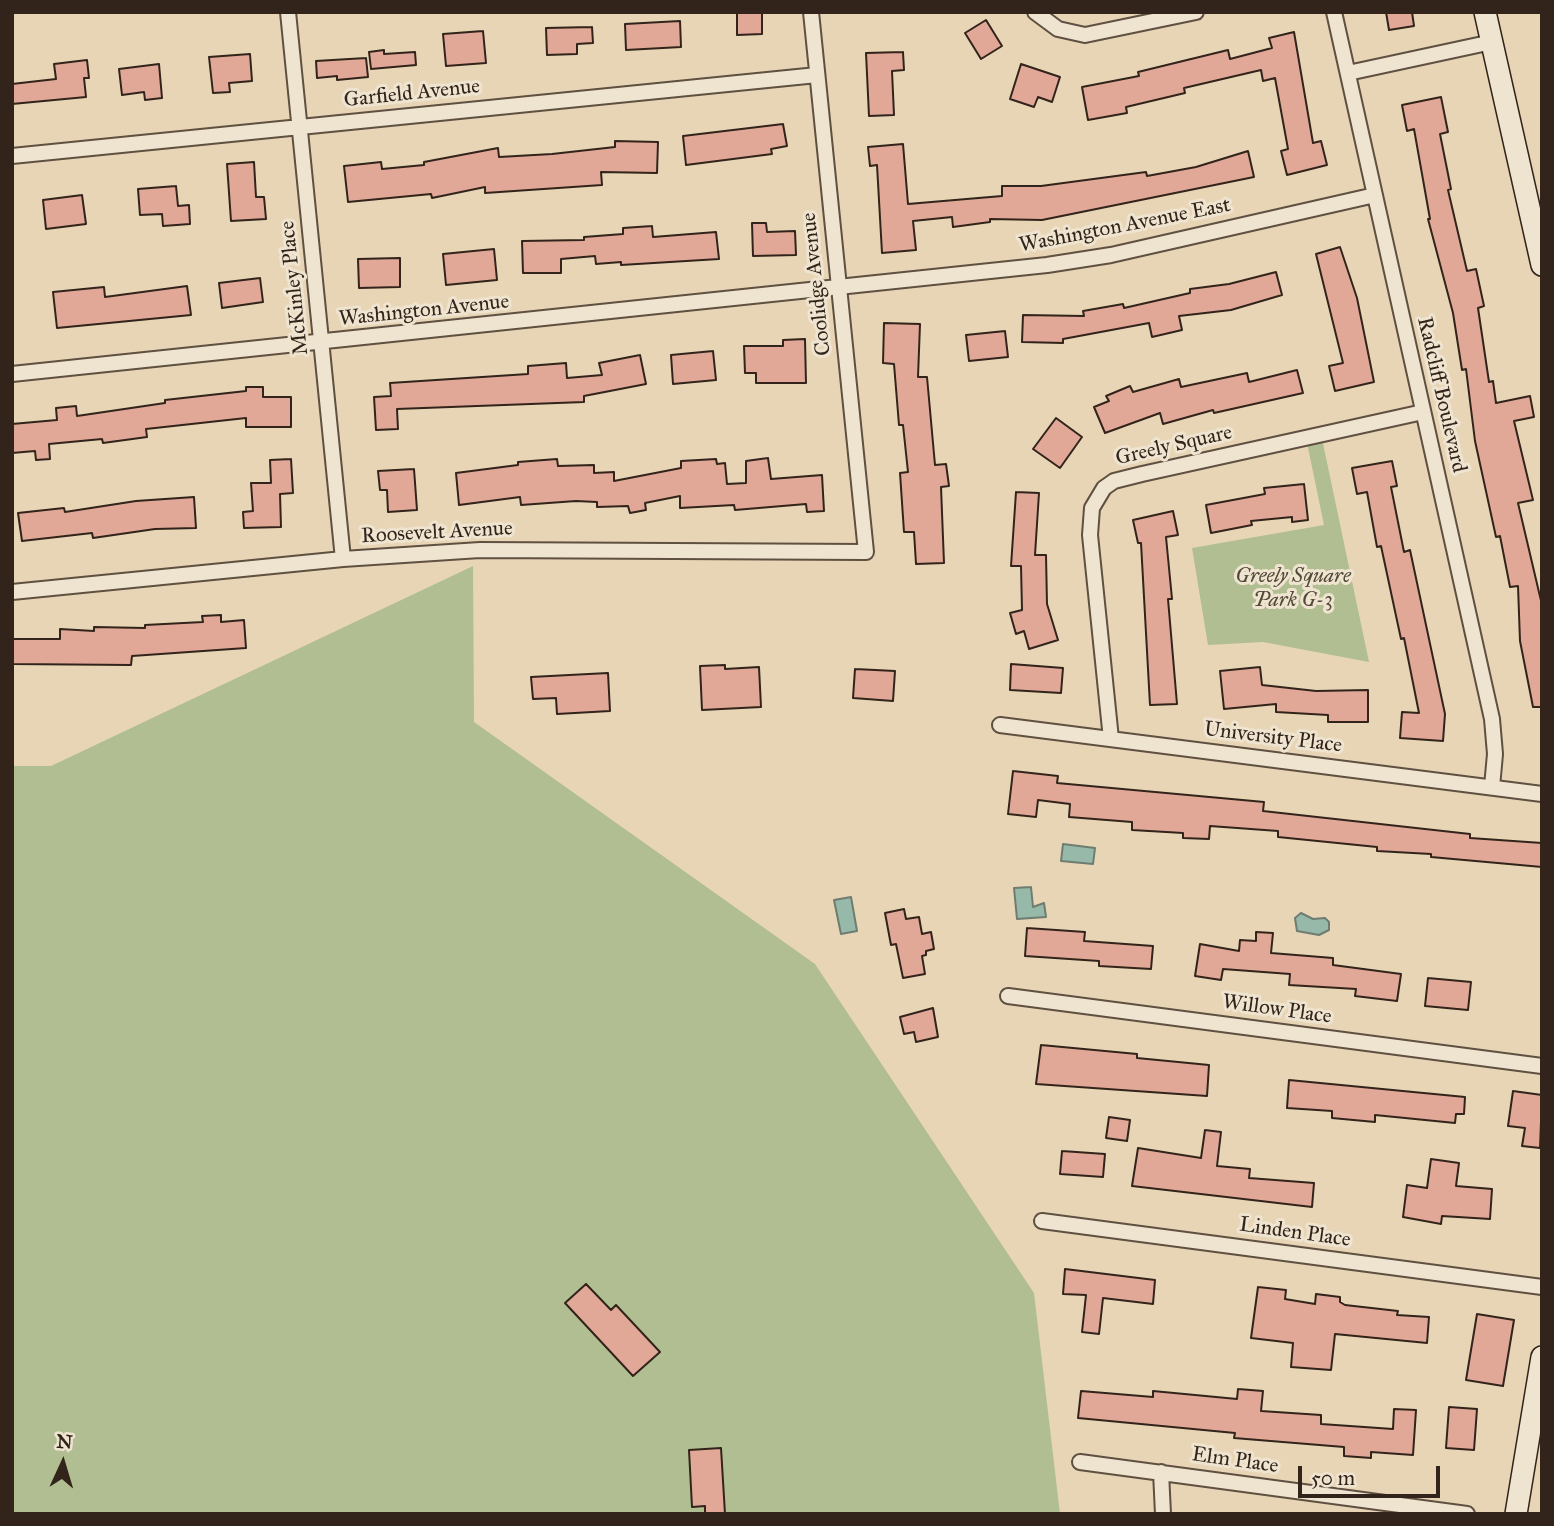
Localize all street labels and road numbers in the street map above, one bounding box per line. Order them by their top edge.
street label: Garfield Avenue [343,74,481,114]
street label: Washington Avenue East [1017,193,1233,259]
street label: Coolidge Avenue [797,211,837,357]
street label: McKinley Place [275,220,315,356]
street label: Washington Avenue [338,290,510,332]
street label: Radcliff Boulevard [1411,315,1471,475]
street label: Greely Square [1113,420,1235,472]
street label: Roosevelt Avenue [361,516,513,550]
street label: University Place [1203,717,1343,759]
street label: Willow Place [1221,990,1333,1030]
street label: Linden Place [1238,1213,1352,1253]
street label: Elm Place [1190,1442,1280,1480]

